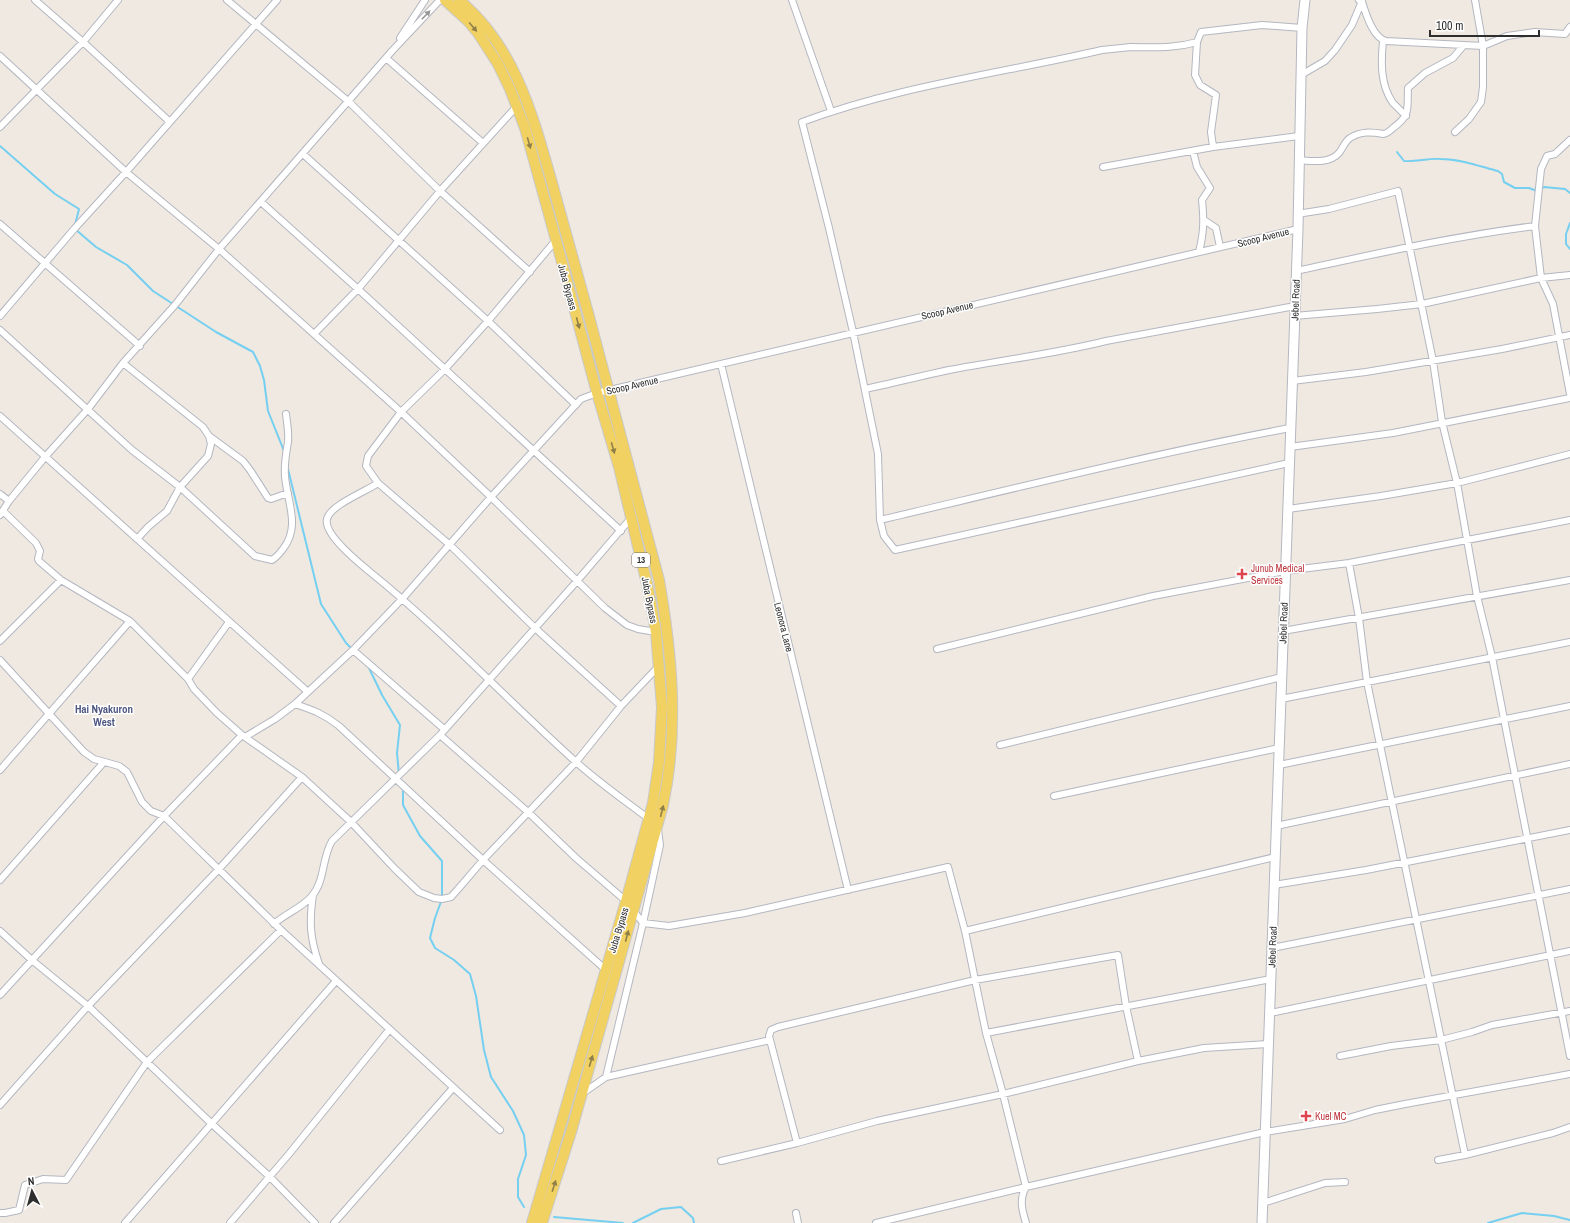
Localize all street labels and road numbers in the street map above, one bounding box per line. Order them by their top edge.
street label: Scoop Avenue [1236,225,1291,250]
street label: Juba Bypass [555,263,580,311]
street label: Jebel Road [1288,279,1303,321]
street label: Scoop Avenue [920,298,975,323]
street label: Scoop Avenue [605,373,660,398]
road number: 13 [632,553,650,567]
street label: Juba Bypass [639,576,660,624]
street label: Leonora Lane [771,601,796,654]
street label: Jebel Road [1276,602,1291,644]
street label: Juba Bypass [605,906,632,954]
street label: Jebel Road [1265,926,1280,968]

